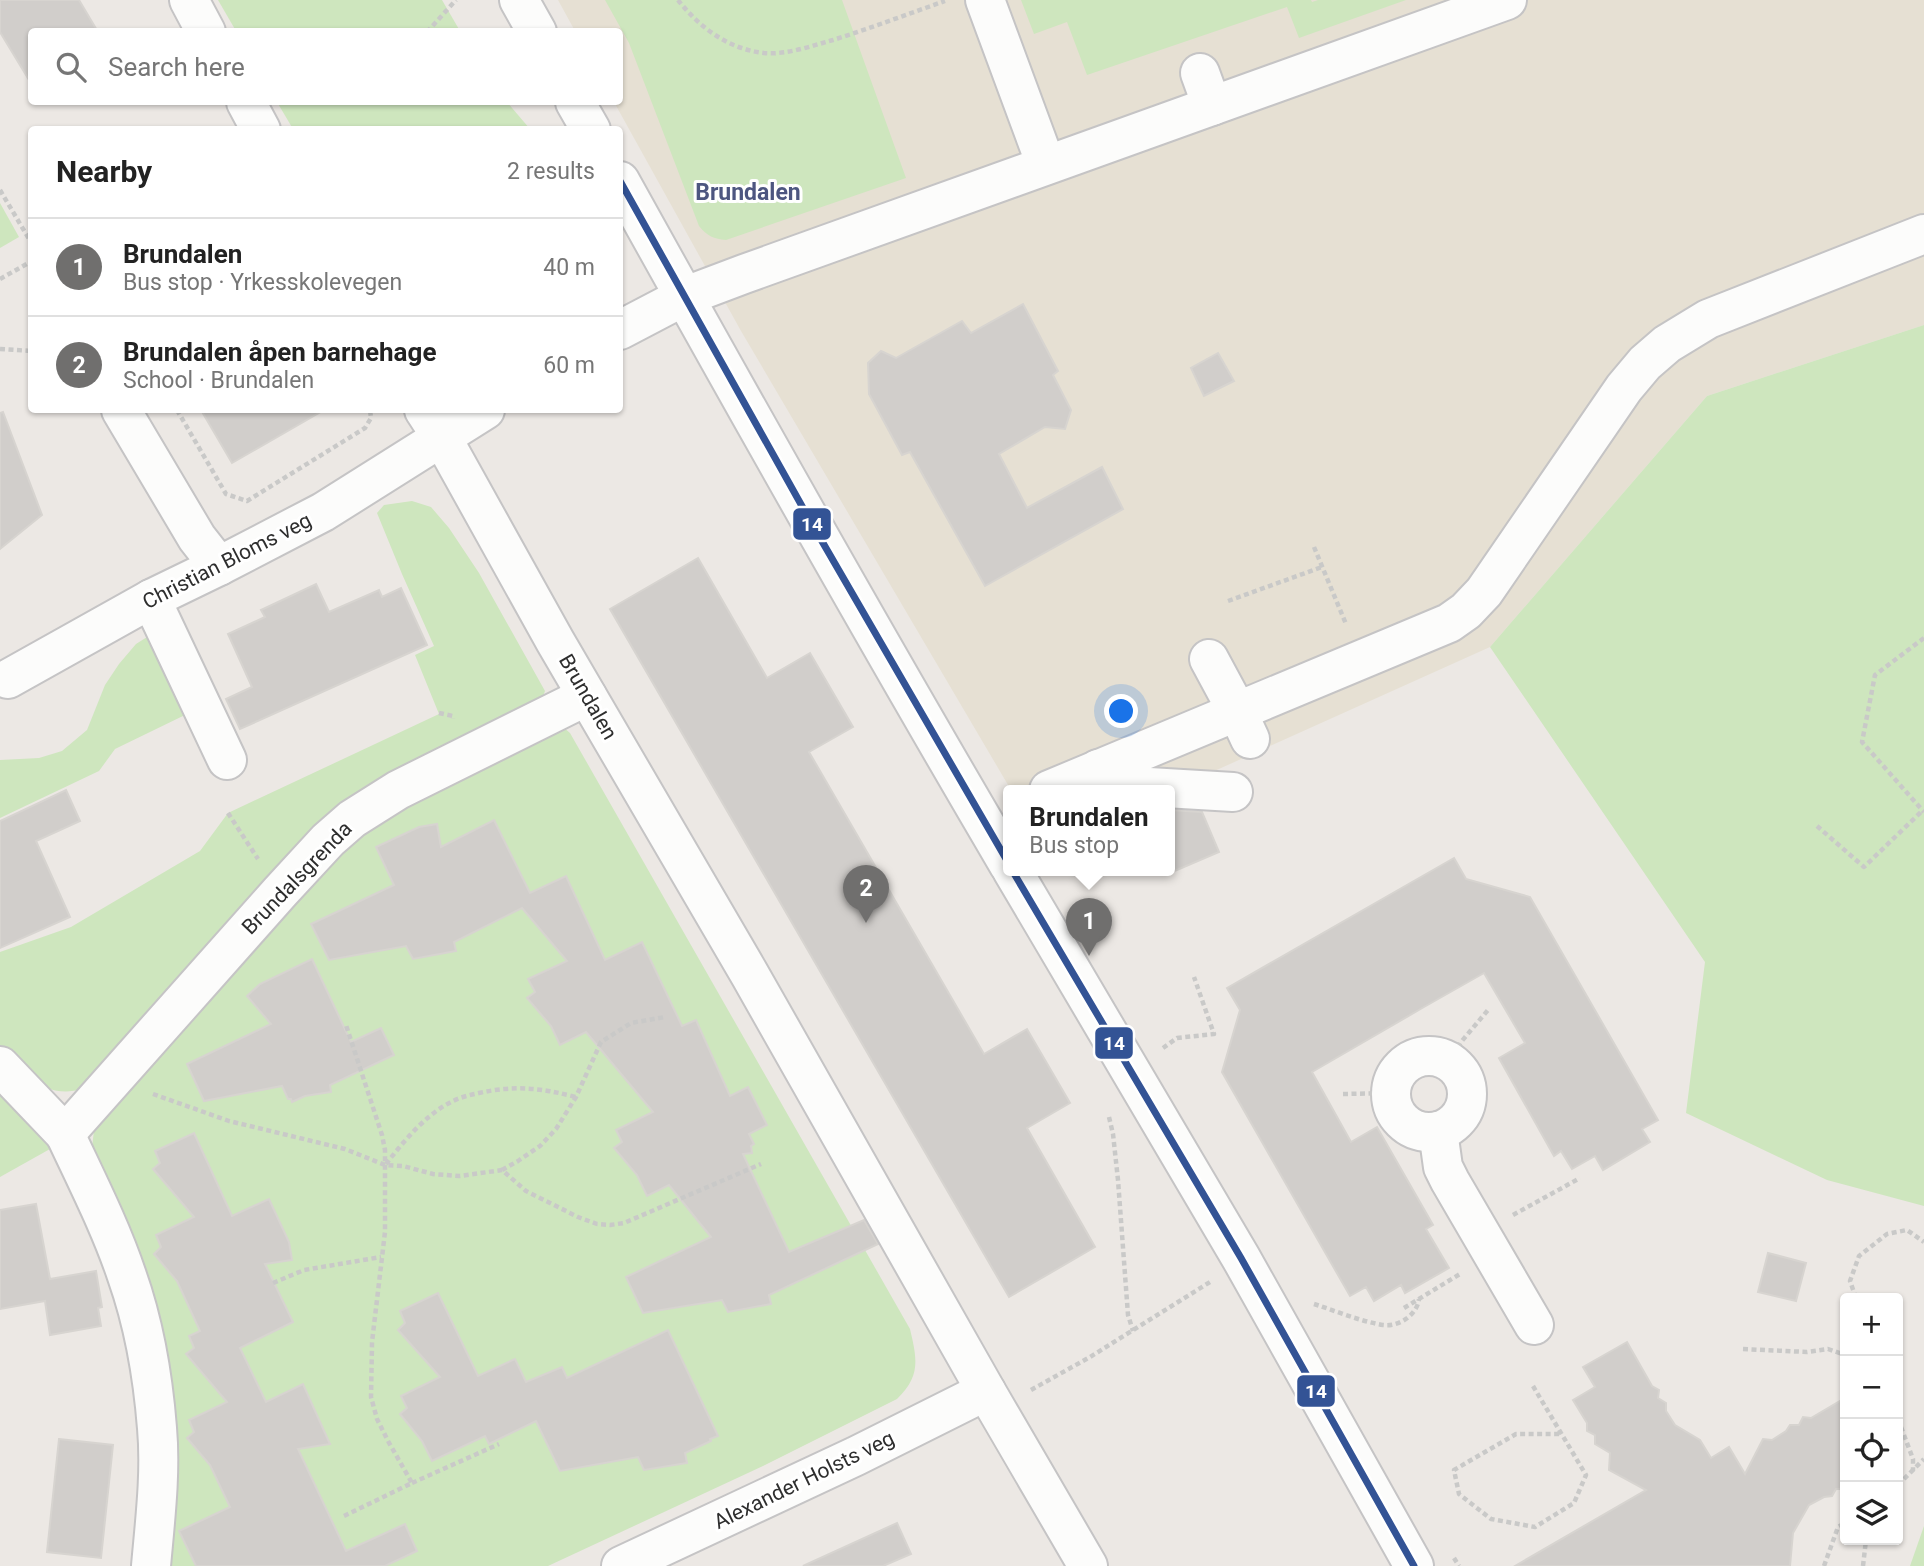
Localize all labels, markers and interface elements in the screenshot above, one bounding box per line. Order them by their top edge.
search box [28,28,623,105]
icon: search [52,48,90,86]
text: Search here [108,52,245,82]
text: Nearby [56,154,152,189]
text: 2 results [507,158,595,185]
district label: Brundalen [695,179,801,206]
text: Brundalen [123,239,242,269]
text: 1 [72,254,86,281]
text: 40 m [543,254,595,281]
text: Bus stop · Yrkesskolevegen [123,269,402,296]
text: Brundalen åpen barnehage [123,337,436,367]
text: 2 [72,352,86,379]
text: 60 m [543,352,595,379]
text: School · Brundalen [123,367,314,394]
line badge: 14 [792,507,832,541]
street label: Christian Bloms veg [139,508,315,614]
text: 14 [801,513,823,536]
street label: Brundalen [554,650,622,744]
your location [1104,694,1138,728]
popup [1003,785,1175,876]
text: Brundalen [1029,802,1149,832]
street label: Brundalsgrenda [237,817,357,939]
text: Bus stop [1029,832,1119,859]
pin: 2 [843,865,889,923]
pin: 1 [1066,898,1112,956]
line badge: 14 [1094,1026,1134,1060]
text: 14 [1103,1032,1125,1055]
map controls [1840,1293,1903,1545]
button: + [1840,1293,1903,1356]
button: − [1840,1356,1903,1419]
line badge: 14 [1296,1374,1336,1408]
text: 14 [1305,1380,1327,1403]
button: locate [1840,1419,1903,1482]
street label: Alexander Holsts veg [710,1426,898,1534]
button: layers [1840,1482,1903,1545]

